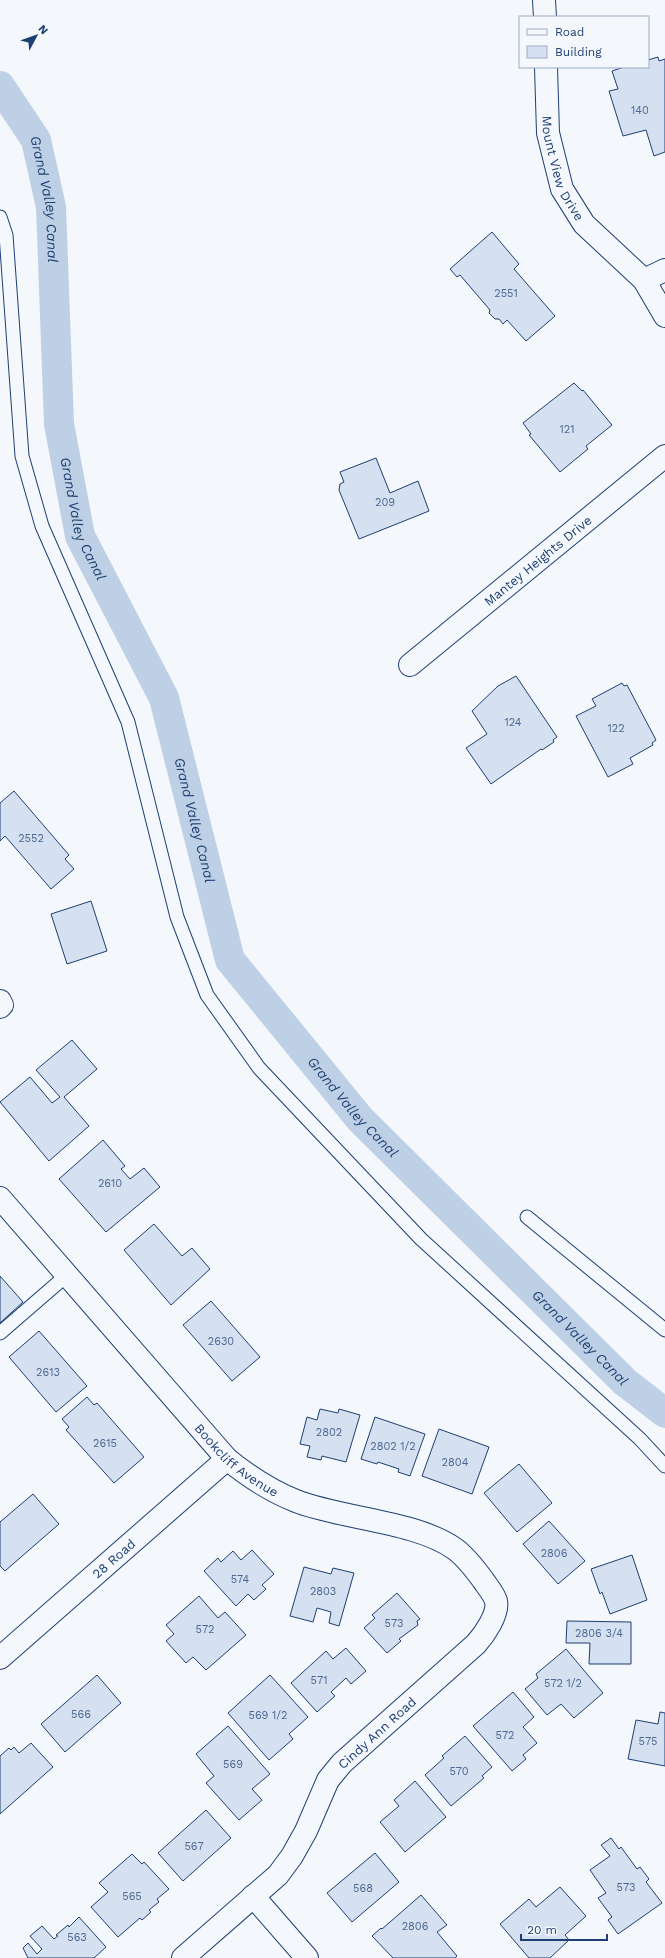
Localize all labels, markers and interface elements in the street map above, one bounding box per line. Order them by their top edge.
north arrow [16,16,56,56]
legend [519,16,649,68]
text: N [36,22,51,37]
text: Road [555,25,584,39]
text: Building [555,45,602,59]
house number: 140 [631,104,649,117]
street label: Mount View Drive [540,115,587,223]
water label: Grand Valley Canal [27,134,61,263]
house number: 2551 [494,287,518,300]
house number: 121 [560,423,575,436]
water label: Grand Valley Canal [57,456,109,583]
house number: 209 [375,496,395,509]
street label: Mantey Heights Drive [481,512,594,609]
house number: 124 [504,716,522,729]
house number: 122 [607,722,625,735]
water label: Grand Valley Canal [171,756,218,884]
house number: 2552 [18,832,44,845]
water label: Grand Valley Canal [304,1054,402,1160]
house number: 2610 [98,1177,122,1190]
water label: Grand Valley Canal [529,1287,631,1389]
house number: 2630 [208,1335,234,1348]
house number: 2613 [36,1366,60,1379]
street label: Bookcliff Avenue [192,1420,281,1499]
house number: 2802 [316,1426,342,1439]
house number: 2615 [93,1437,117,1450]
house number: 2802 1/2 [370,1440,416,1453]
house number: 2804 [442,1456,469,1469]
street label: 28 Road [89,1536,138,1581]
house number: 2806 [541,1547,568,1560]
house number: 574 [231,1573,250,1586]
house number: 2803 [310,1585,336,1598]
house number: 573 [385,1617,404,1630]
house number: 572 [196,1623,215,1636]
house number: 2806 3/4 [575,1627,623,1640]
house number: 571 [311,1674,327,1687]
house number: 572 1/2 [544,1677,582,1690]
street label: Cindy Ann Road [335,1694,419,1772]
house number: 566 [71,1708,91,1721]
house number: 569 1/2 [249,1709,287,1722]
house number: 572 [496,1729,515,1742]
house number: 575 [639,1735,657,1748]
house number: 569 [223,1758,243,1771]
house number: 570 [449,1765,469,1778]
house number: 567 [184,1840,204,1853]
house number: 573 [617,1881,636,1894]
house number: 568 [353,1882,373,1895]
house number: 565 [122,1890,142,1903]
scale bar [521,1916,607,1942]
house number: 2806 [402,1920,429,1933]
text: 20 m [527,1923,557,1937]
house number: 563 [67,1931,87,1944]

